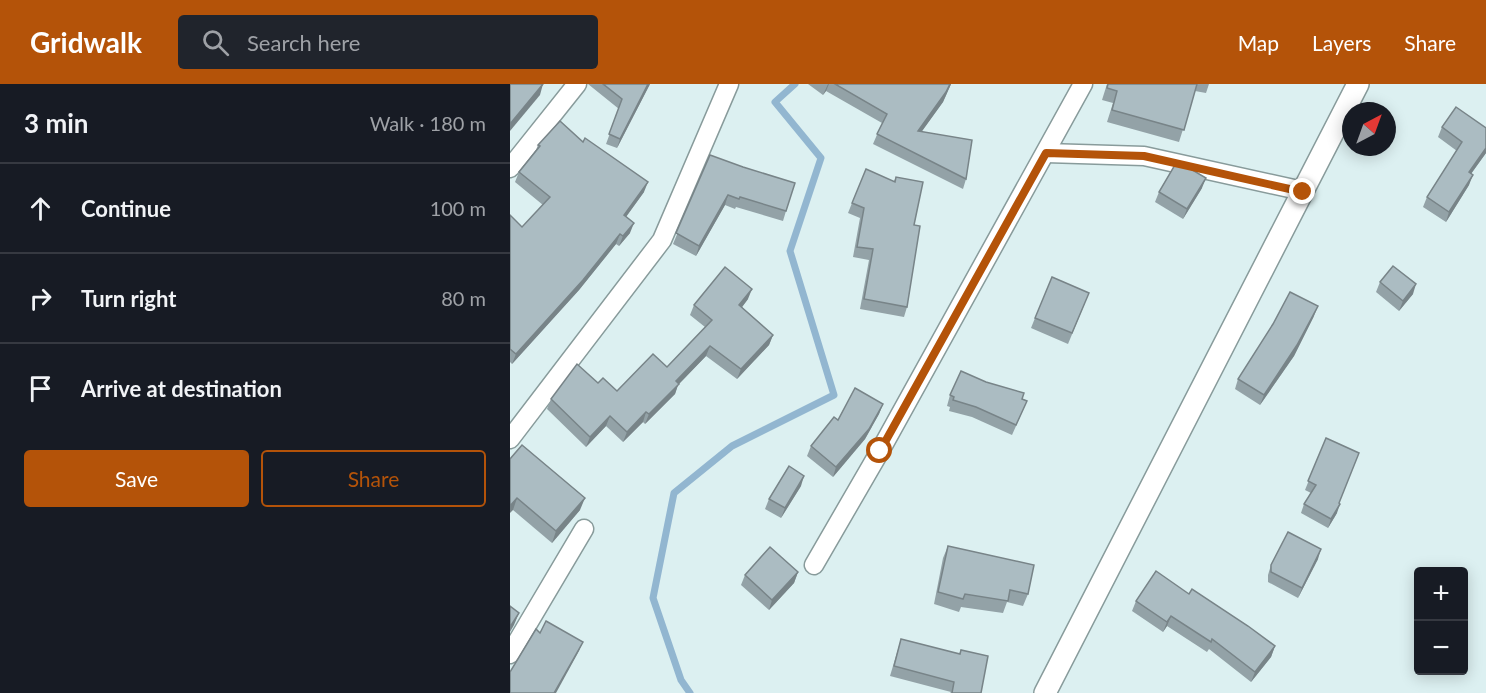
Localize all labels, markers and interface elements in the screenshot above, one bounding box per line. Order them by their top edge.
search box [178,15,598,69]
text: Gridwalk [30,25,142,59]
icon: search [199,26,232,59]
text: Search here [247,29,360,56]
text: Map [1238,30,1279,55]
text: Layers [1312,30,1371,55]
text: Share [1404,30,1456,55]
north arrow [1342,102,1396,156]
text: 3 min [24,107,88,139]
text: Walk · 180 m [370,111,486,135]
route end [1289,178,1315,204]
icon: ahead [24,192,57,225]
text: Continue [81,195,171,222]
text: 100 m [430,196,486,220]
icon: right [24,282,57,315]
text: Turn right [81,285,176,312]
text: 80 m [441,286,486,310]
icon: arrive [24,372,57,405]
text: Arrive at destination [81,375,282,402]
route start [866,437,892,463]
button: Save [24,450,249,507]
button: Share [261,450,486,507]
map controls [1414,567,1468,675]
button: + [1414,567,1468,621]
button: − [1414,621,1468,675]

